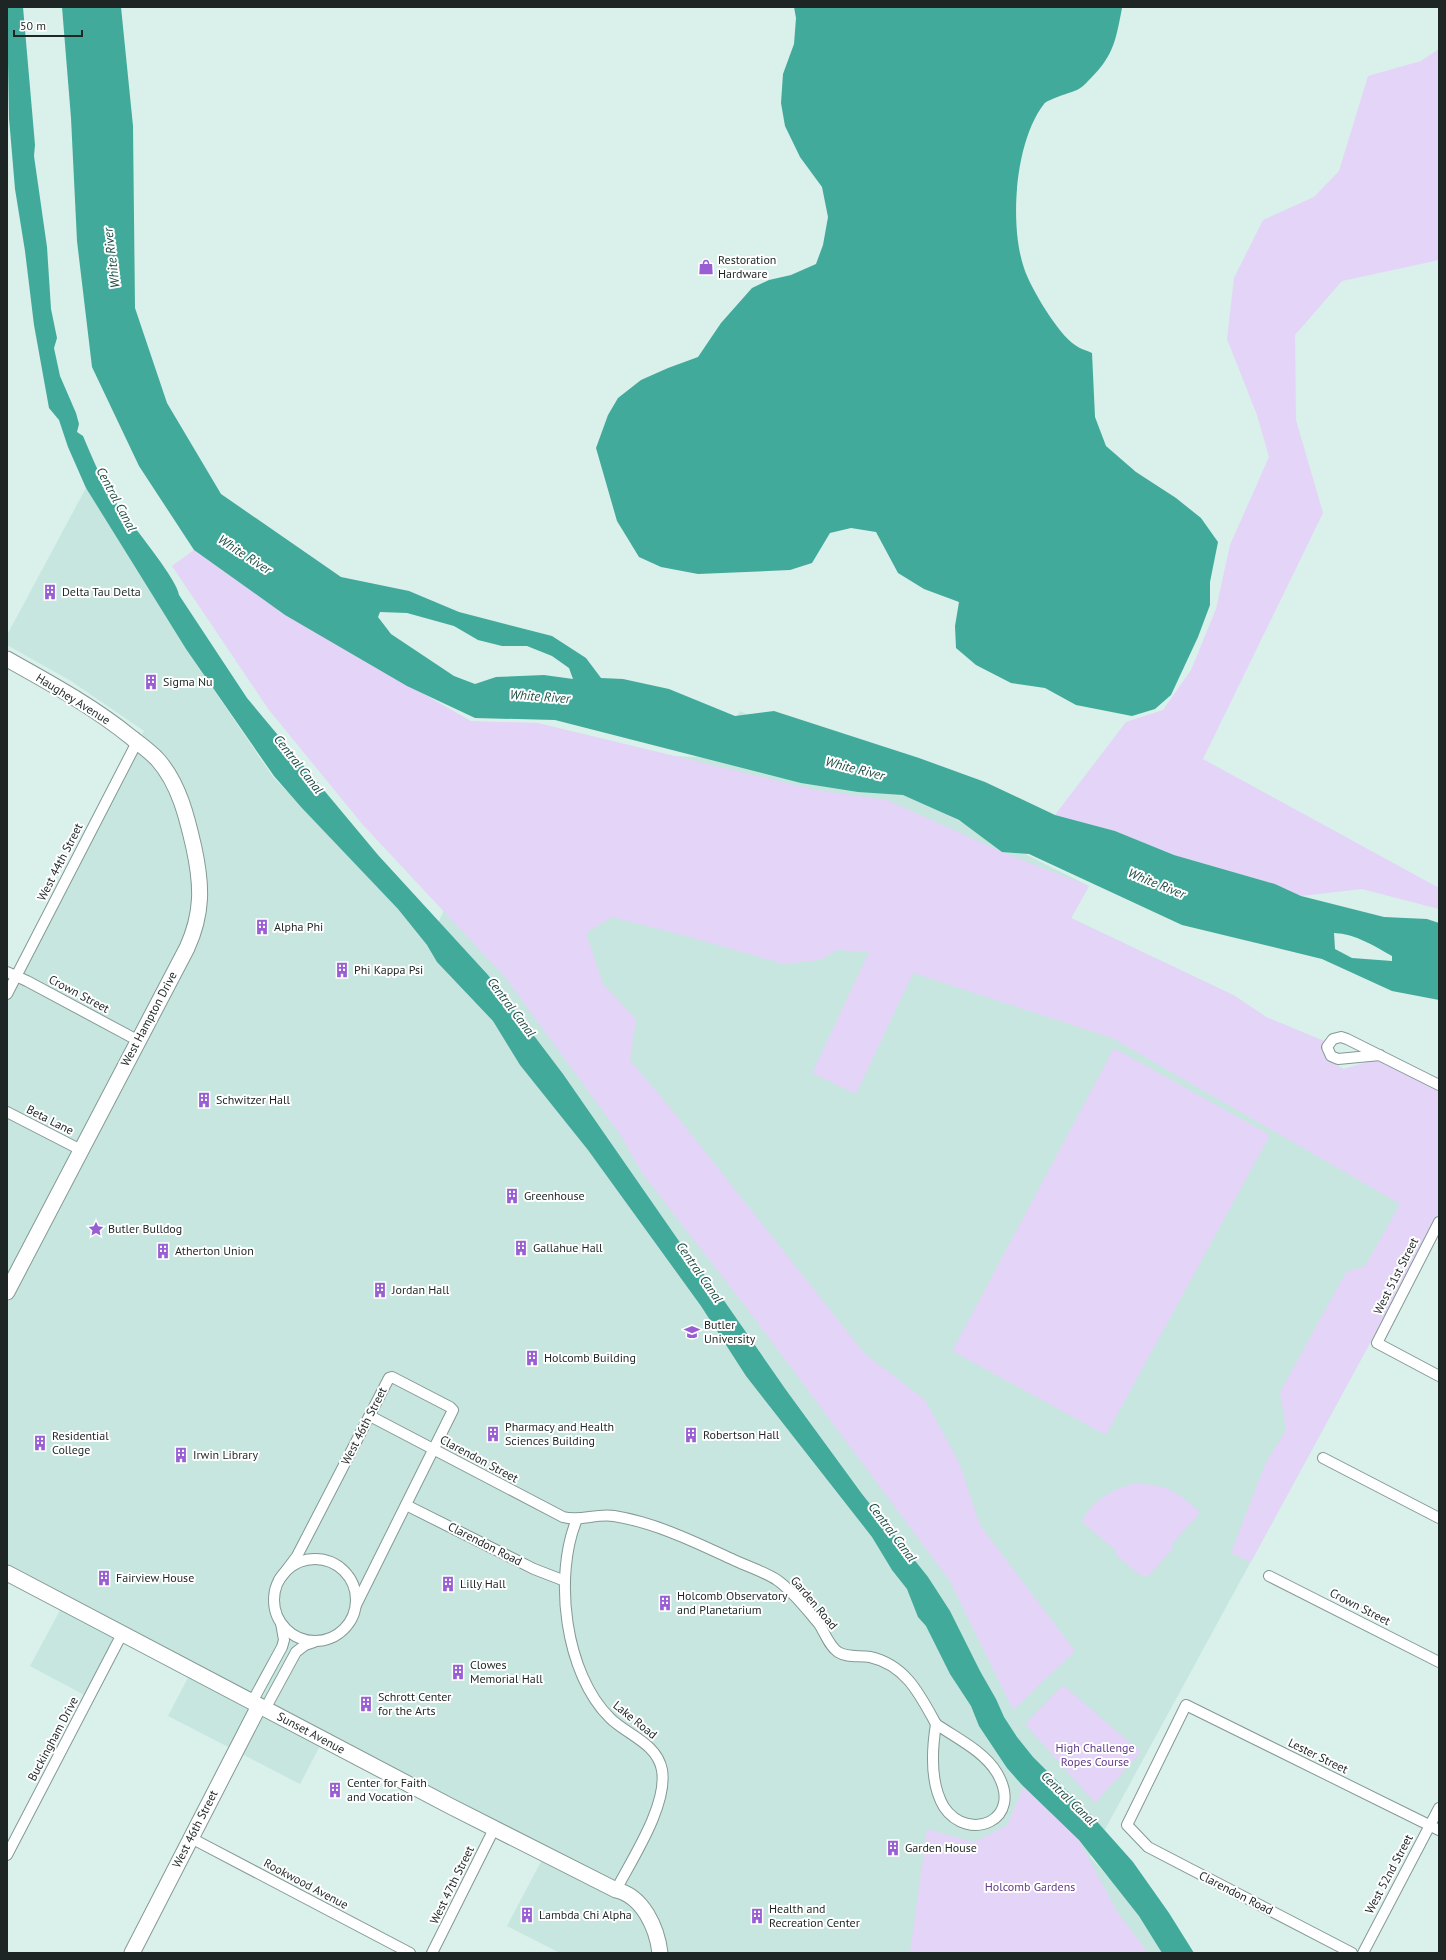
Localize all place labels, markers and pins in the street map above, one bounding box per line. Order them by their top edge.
place label: Restoration Hardware [718,252,776,281]
shop icon: Restoration Hardware [697,258,715,276]
building icon: Delta Tau Delta [41,583,59,601]
place label: Delta Tau Delta [62,584,141,599]
building icon: Sigma Nu [142,673,160,691]
place label: Sigma Nu [163,674,212,689]
building icon: Alpha Phi [253,918,271,936]
place label: Alpha Phi [274,919,323,934]
building icon: Phi Kappa Psi [333,961,351,979]
place label: Phi Kappa Psi [354,962,423,977]
building icon: Schwitzer Hall [195,1091,213,1109]
place label: Schwitzer Hall [216,1092,291,1107]
building icon: Greenhouse [503,1187,521,1205]
place label: Greenhouse [524,1188,585,1203]
place icon: Butler Bulldog [87,1220,105,1238]
place label: Butler Bulldog [108,1221,182,1236]
building icon: Gallahue Hall [512,1239,530,1257]
place label: Gallahue Hall [533,1240,603,1255]
building icon: Atherton Union [154,1242,172,1260]
place label: Atherton Union [175,1243,254,1258]
building icon: Jordan Hall [371,1281,389,1299]
place label: Jordan Hall [391,1282,450,1297]
place label: Butler University [704,1317,756,1346]
school or university icon: Butler University [683,1323,701,1341]
building icon: Holcomb Building [523,1349,541,1367]
place label: Holcomb Building [544,1350,636,1365]
place label: Pharmacy and Health Sciences Building [505,1419,614,1448]
building icon: Pharmacy and Health Sciences Building [484,1425,502,1443]
building icon: Robertson Hall [682,1426,700,1444]
place label: Robertson Hall [703,1427,780,1442]
place label: Residential College [52,1428,109,1457]
building icon: Residential College [31,1434,49,1452]
building icon: Irwin Library [172,1446,190,1464]
place label: Irwin Library [193,1447,258,1462]
building icon: Fairview House [95,1569,113,1587]
place label: Fairview House [116,1570,194,1585]
building icon: Lilly Hall [439,1575,457,1593]
place label: Lilly Hall [460,1576,506,1591]
place label: Holcomb Observatory and Planetarium [677,1588,788,1617]
building icon: Holcomb Observatory and Planetarium [656,1594,674,1612]
place label: Clowes Memorial Hall [470,1657,543,1686]
building icon: Clowes Memorial Hall [449,1663,467,1681]
place label: Schrott Center for the Arts [378,1689,451,1718]
building icon: Schrott Center for the Arts [357,1695,375,1713]
place label: Center for Faith and Vocation [347,1775,427,1804]
building icon: Center for Faith and Vocation [326,1781,344,1799]
building icon: Garden House [884,1839,902,1857]
place label: Garden House [905,1840,977,1855]
place label: Health and Recreation Center [769,1901,860,1930]
building icon: Lambda Chi Alpha [518,1906,536,1924]
place label: Lambda Chi Alpha [539,1907,632,1922]
building icon: Health and Recreation Center [748,1907,766,1925]

